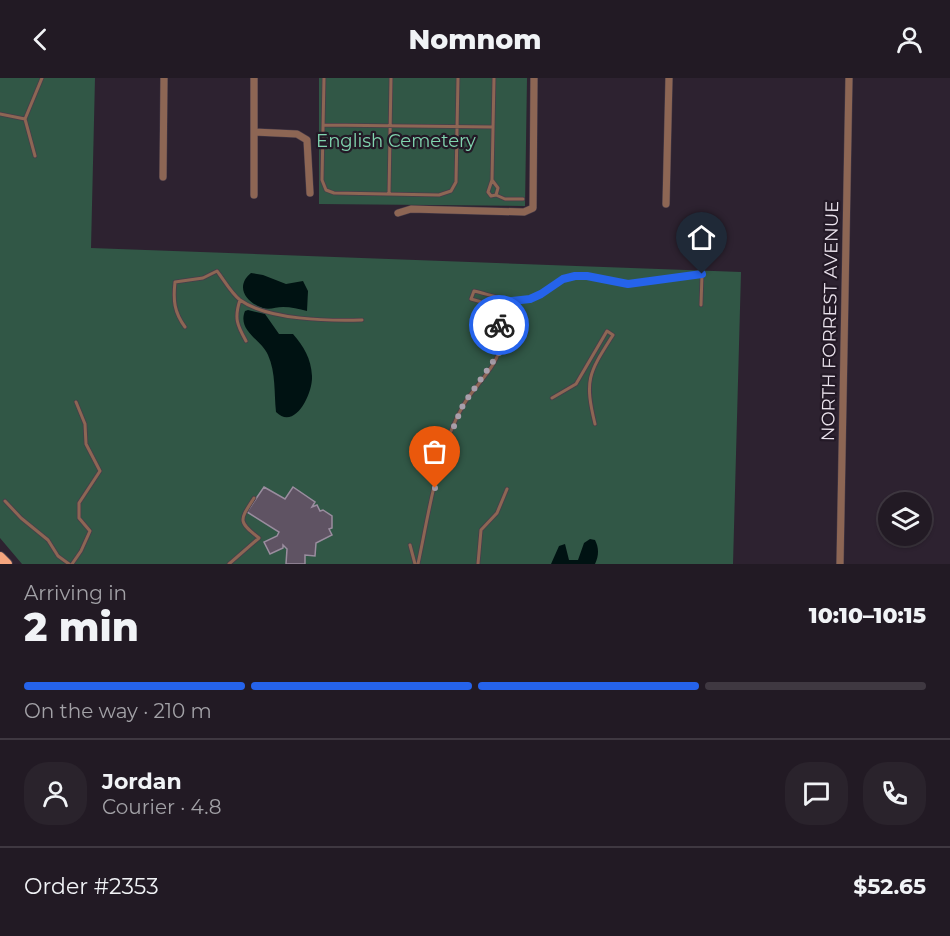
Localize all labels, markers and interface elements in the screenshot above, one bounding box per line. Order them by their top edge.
icon: back [24,23,57,56]
text: Nomnom [408,23,542,56]
icon: person [893,23,926,56]
park label: English Cemetery [316,130,476,152]
street label: NORTH FORREST AVENUE [817,201,843,441]
pin [676,212,727,274]
icon: home [685,221,718,254]
courier [469,295,529,355]
icon: bike [483,309,516,342]
pin [409,426,460,488]
icon: bag [418,435,451,468]
map controls [878,492,932,546]
button: layers [878,492,932,546]
text: Arriving in [24,581,127,605]
text: 10:10–10:15 [809,602,926,629]
text: 2 min [24,603,139,651]
text: On the way · 210 m [24,699,212,723]
button: person [24,762,87,825]
button: chat [785,762,848,825]
button: phone [863,762,926,825]
text: Jordan [102,768,182,795]
text: Courier · 4.8 [102,795,221,819]
text: Order #2353 [24,873,159,900]
text: $52.65 [853,873,926,900]

